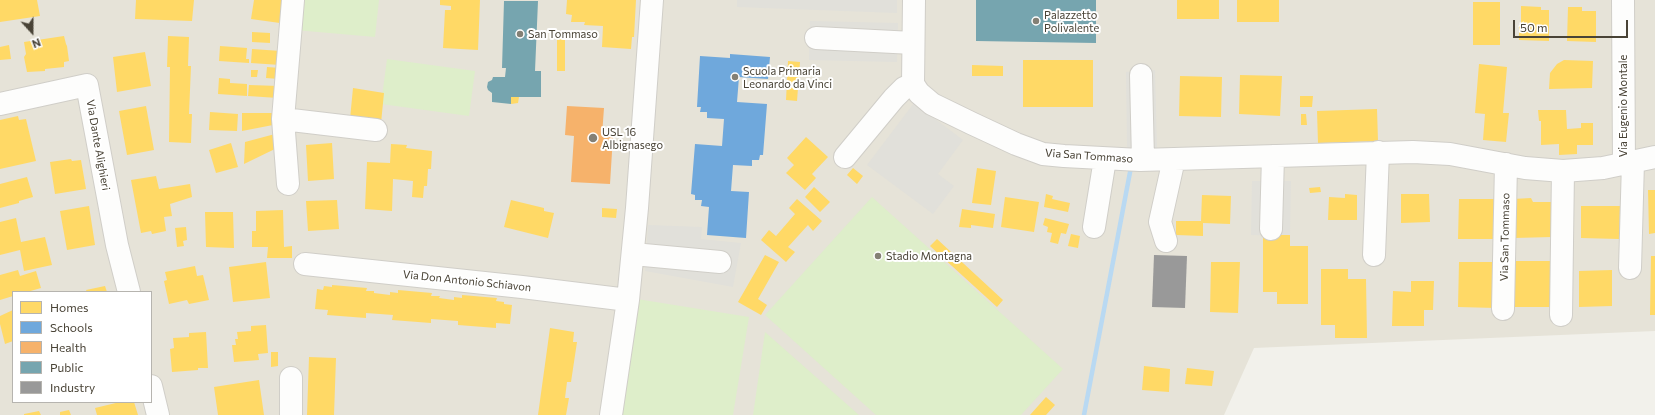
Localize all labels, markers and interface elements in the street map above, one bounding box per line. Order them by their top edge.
place label: Palazzetto Polivalente [1044,8,1099,34]
north arrow [12,12,52,52]
scale bar [1515,12,1630,38]
marker: Palazzetto Polivalente [1031,16,1041,26]
text: 50 m [1520,20,1548,34]
place label: San Tommaso [528,27,598,41]
marker: San Tommaso [515,29,525,39]
text: N [30,36,43,51]
street label: Via Eugenio Montale [1616,55,1630,157]
place label: Scuola Primaria Leonardo da Vinci [743,64,832,90]
marker: Scuola Primaria Leonardo da Vinci [730,72,740,82]
street label: Via Dante Alighieri [84,99,112,191]
place label: USL 16 Albignasego [602,125,663,151]
marker: USL 16 Albignasego [587,132,599,144]
street label: Via San Tommaso [1045,146,1133,166]
street label: Via San Tommaso [1498,193,1512,281]
place label: Stadio Montagna [886,249,972,263]
marker: Stadio Montagna [873,251,883,261]
street label: Via Don Antonio Schiavon [402,268,532,294]
legend [12,291,152,403]
text: Homes [50,300,88,314]
text: Schools [50,320,93,334]
text: Health [50,340,86,354]
text: Public [50,360,83,374]
text: Industry [50,380,95,394]

